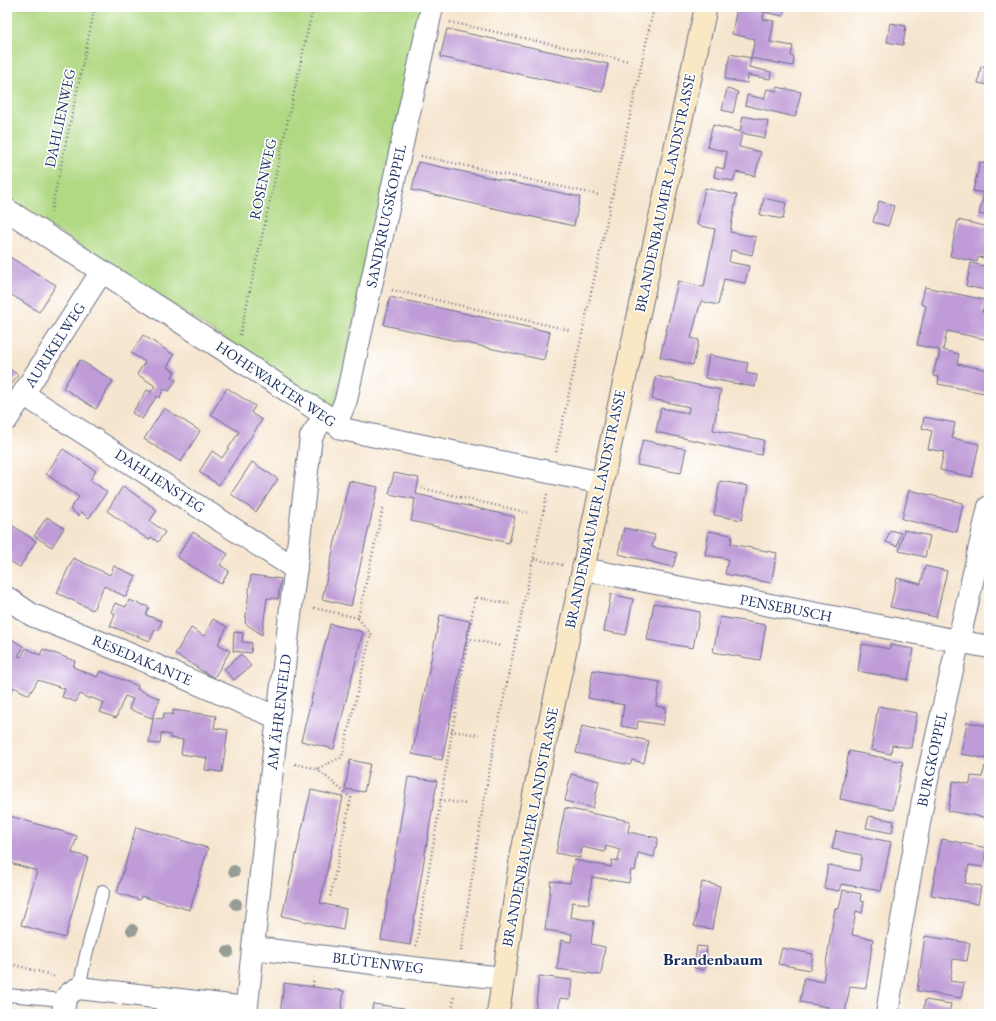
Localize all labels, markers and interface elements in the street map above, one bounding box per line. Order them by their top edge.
street label: DAHLIENWEG [40,67,79,169]
street label: BRANDENBAUMER LANDSTRASSE [630,71,699,314]
street label: ROSENWEG [245,136,280,221]
street label: SANDKRUGSKOPPEL [361,142,410,289]
street label: AURIKELWEG [19,298,89,392]
street label: HOHEWARTER WEG [213,336,340,431]
street label: BRANDENBAUMER LANDSTRASSE [560,387,629,630]
street label: DAHLIENSTEG [111,444,209,517]
street label: PENSEBUSCH [738,589,834,626]
street label: RESEDAKANTE [89,630,196,689]
street label: AM ÄHRENFELD [262,653,295,772]
street label: BRANDENBAUMER LANDSTRASSE [497,705,562,948]
street label: BURGKOPPEL [912,709,951,808]
street label: BLÜTENWEG [331,947,425,978]
district label: Brandenbaum [663,948,763,970]

